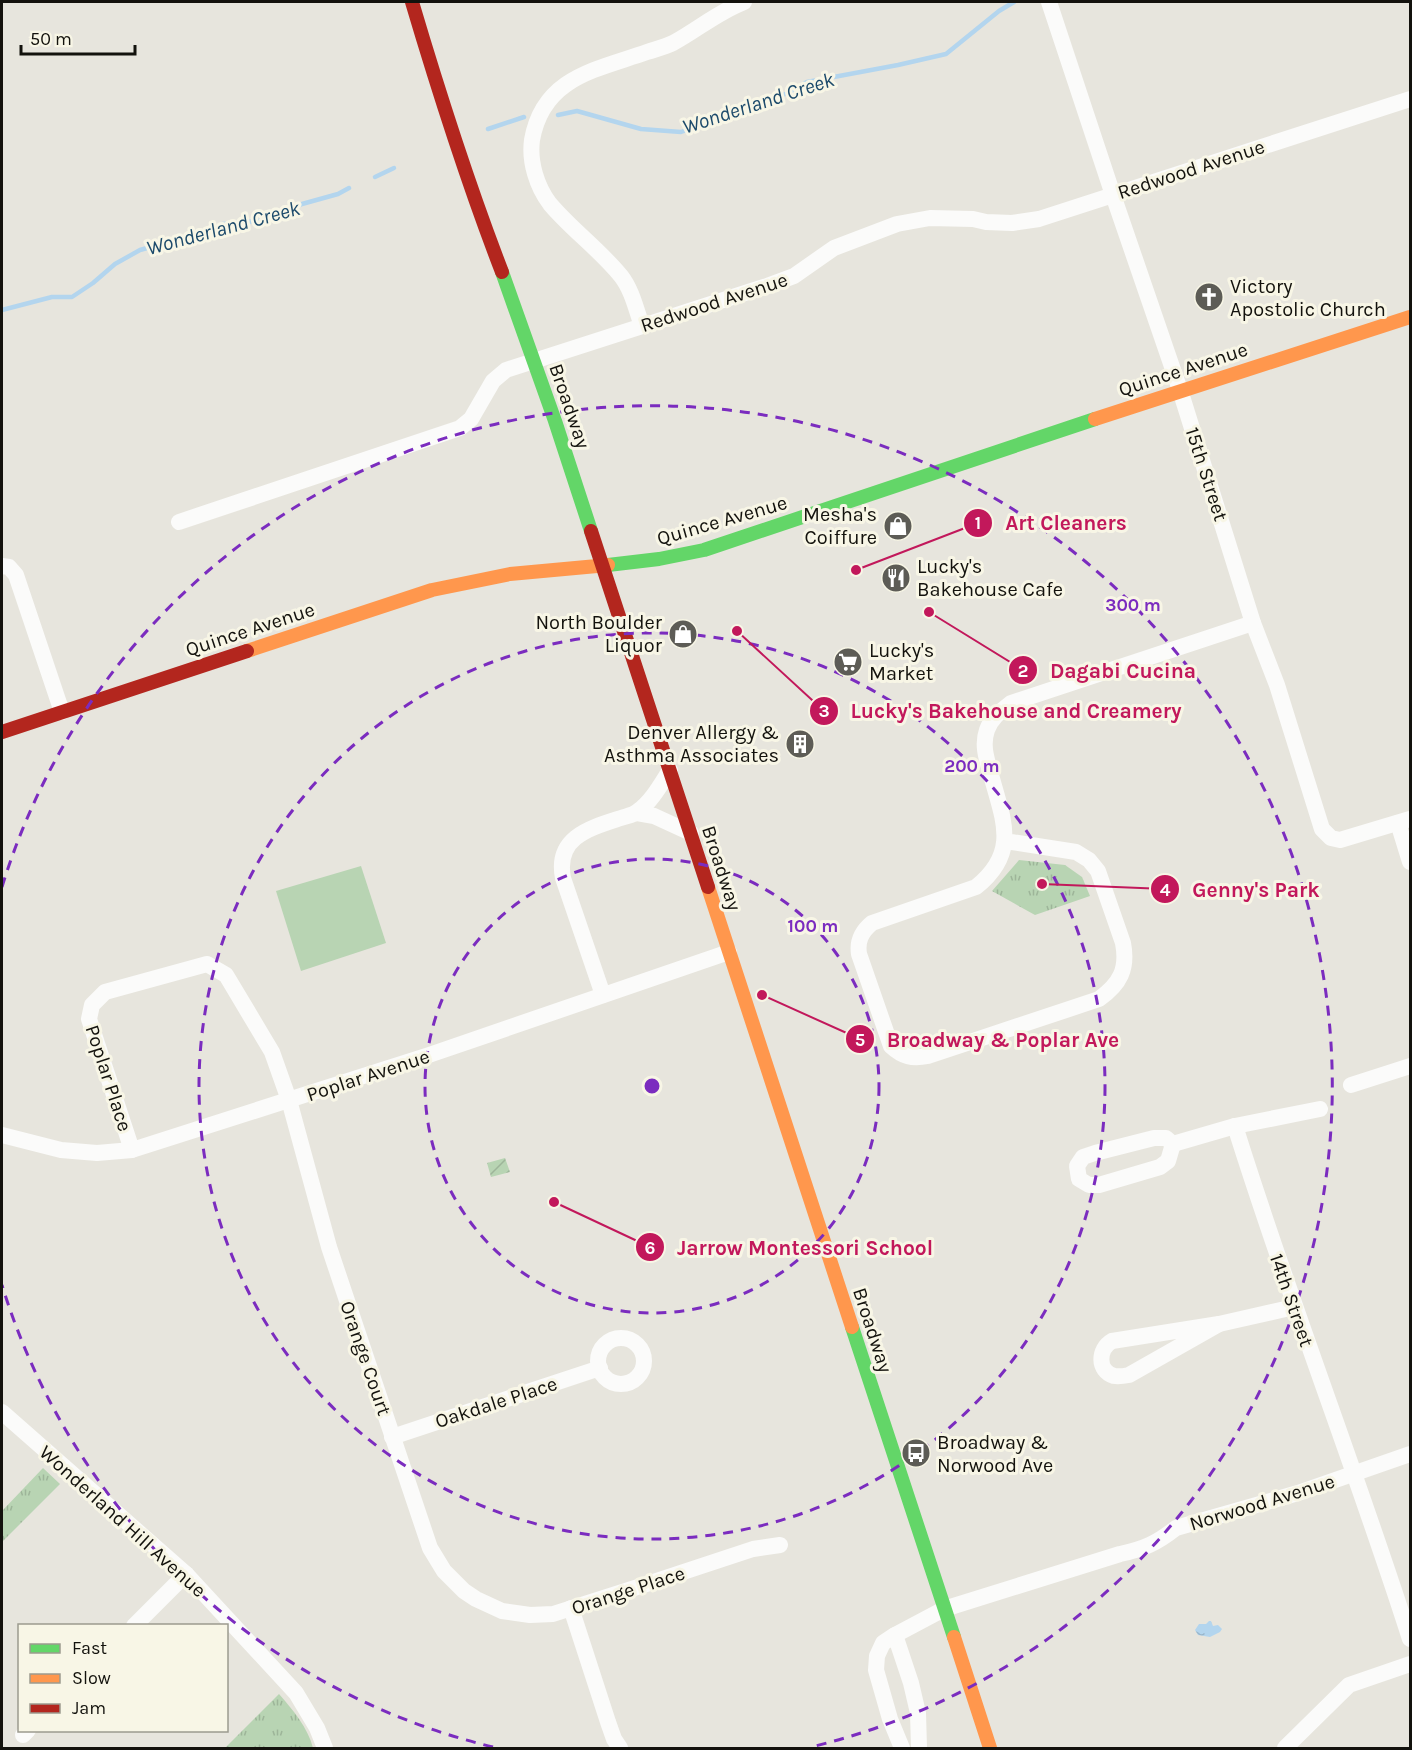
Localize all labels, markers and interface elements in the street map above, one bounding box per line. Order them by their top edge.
scale bar [21,18,135,56]
text: 50 m [30,28,72,50]
water label: Wonderland Creek [679,67,837,139]
street label: Redwood Avenue [1115,135,1268,204]
water label: Wonderland Creek [144,196,303,260]
street label: Redwood Avenue [638,268,791,337]
place label: Victory Apostolic Church [1230,275,1386,321]
church icon: Victory Apostolic Church [1193,281,1225,313]
street label: Quince Avenue [1116,338,1251,401]
street label: Broadway [544,361,595,452]
street label: 15th Street [1181,424,1233,524]
street label: Quince Avenue [654,491,790,550]
place label: Mesha's Coiffure [803,503,877,549]
callout: Art Cleaners [963,503,1138,542]
shop icon: Mesha's Coiffure [882,510,914,542]
text: Art Cleaners [1005,511,1127,535]
text: 1 [975,512,981,534]
place label: Lucky's Bakehouse Cafe [917,555,1063,601]
restaurant icon: Lucky's Bakehouse Cafe [880,562,912,594]
text: 300 m [1105,594,1161,616]
street label: Quince Avenue [183,598,318,661]
place label: North Boulder Liquor [535,611,663,657]
shop icon: North Boulder Liquor [667,618,699,650]
place label: Lucky's Market [869,639,934,685]
supermarket icon: Lucky's Market [832,646,864,678]
callout: Dagabi Cucina [1008,651,1208,690]
text: Dagabi Cucina [1050,659,1196,683]
text: 2 [1018,660,1028,682]
callout: Lucky's Bakehouse and Creamery [809,691,1194,730]
text: Lucky's Bakehouse and Creamery [850,699,1182,723]
text: 3 [818,700,830,722]
place label: Denver Allergy & Asthma Associates [604,721,779,767]
building icon: Denver Allergy & Asthma Associates [784,728,816,760]
text: 200 m [944,755,1000,777]
street label: Broadway [697,823,746,914]
callout: Genny's Park [1150,870,1331,909]
text: Genny's Park [1192,878,1320,902]
text: 4 [1160,879,1171,901]
text: 100 m [788,915,838,937]
callout: Broadway & Poplar Ave [845,1020,1131,1059]
street label: Poplar Place [81,1022,137,1134]
text: Broadway & Poplar Ave [887,1028,1119,1052]
text: 5 [855,1029,865,1051]
street label: Poplar Avenue [304,1045,433,1106]
centre of rings [642,1076,662,1096]
callout: Jarrow Montessori School [635,1228,945,1267]
text: Jarrow Montessori School [677,1236,933,1260]
text: 6 [645,1237,656,1259]
street label: 14th Street [1265,1251,1318,1350]
street label: Broadway [848,1285,897,1376]
street label: Orange Court [335,1298,396,1419]
street label: Oakdale Place [432,1372,560,1433]
place label: Broadway & Norwood Ave [937,1431,1053,1477]
bus stop icon: Broadway & Norwood Ave [900,1437,932,1469]
street label: Wonderland Hill Avenue [35,1441,211,1602]
street label: Norwood Avenue [1187,1469,1338,1535]
street label: Orange Place [569,1561,688,1620]
legend [18,1624,228,1732]
text: Fast [72,1637,107,1659]
text: Slow [72,1667,111,1689]
text: Jam [72,1697,106,1719]

